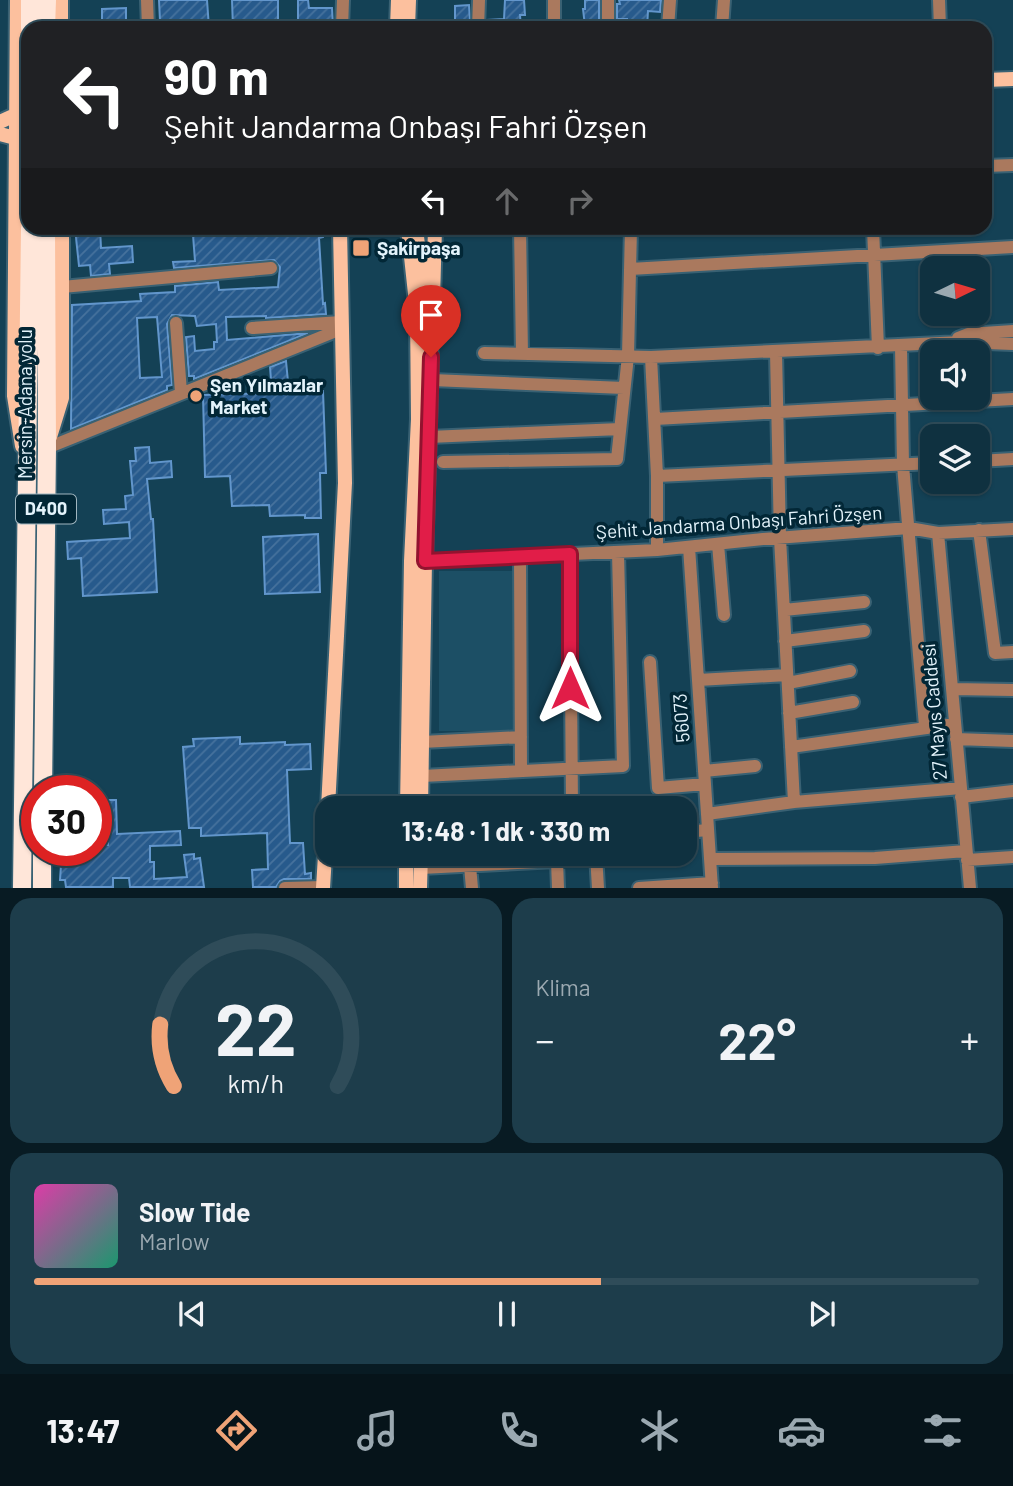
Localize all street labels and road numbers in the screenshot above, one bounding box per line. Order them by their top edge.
street label: Mersin-Adana yolu [13,329,36,479]
road number: D400 [16,494,76,524]
street label: Şehit Jandarma Onbaşı Fahri Özşen [595,500,883,543]
street label: 27 Mayıs Caddesi [916,643,951,781]
street label: 56073 [667,693,694,743]

